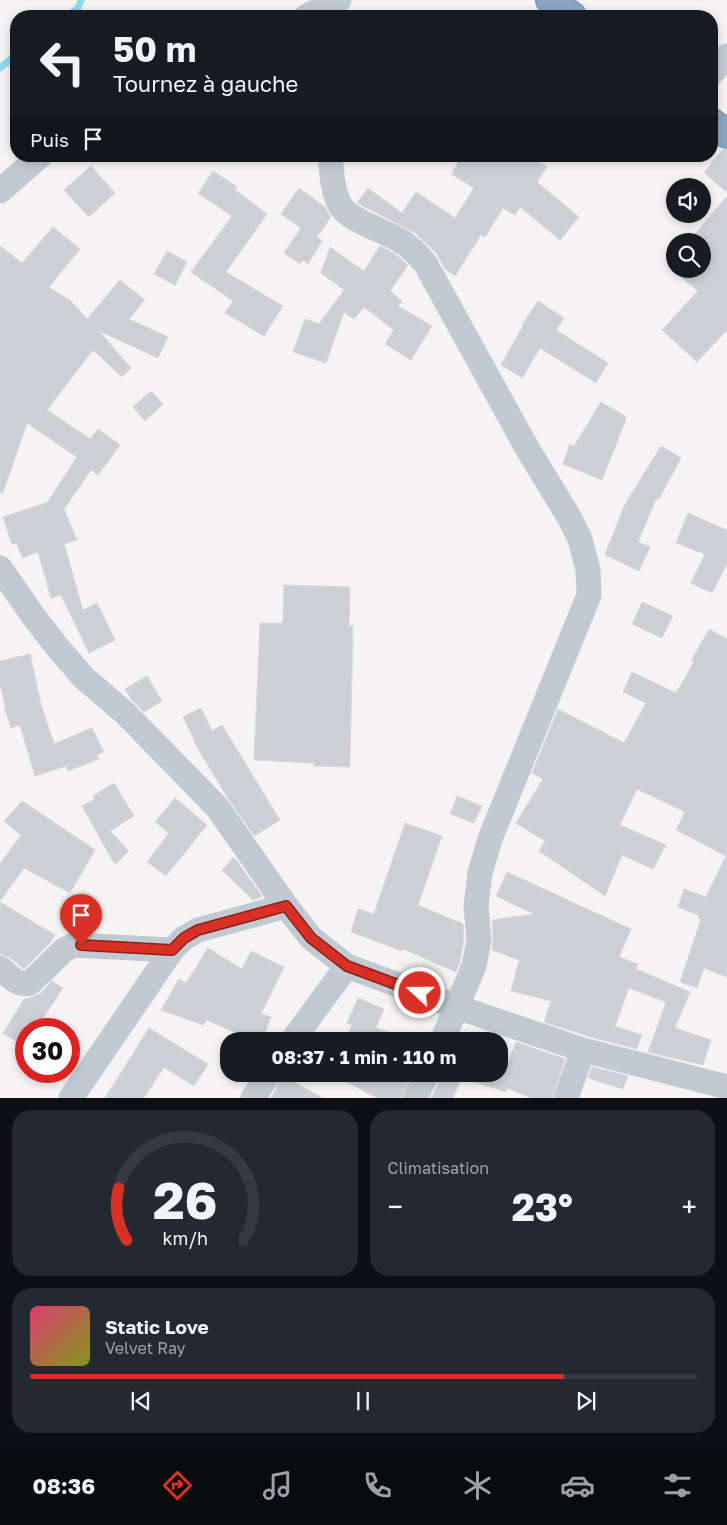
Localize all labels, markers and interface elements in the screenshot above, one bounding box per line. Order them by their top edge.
text: 50 m [113,28,196,70]
icon: left [30,30,95,95]
text: Tournez à gauche [113,70,298,97]
icon: arrive [79,125,107,153]
text: Puis [30,128,69,151]
map controls [666,178,711,278]
button: sound [666,178,711,223]
button: search [666,233,711,278]
pin [60,894,102,945]
icon: arrive [67,901,95,929]
position arrow [393,966,445,1018]
speed limit sign: 30 [15,1018,80,1083]
text: 08:37 · 1 min · 110 m [272,1045,456,1068]
text: Climatisation [388,1158,489,1178]
text: 26 [152,1168,217,1230]
text: 23° [512,1184,573,1229]
text: − [388,1190,403,1223]
text: + [682,1190,697,1223]
text: km/h [162,1227,207,1249]
text: Static Love [105,1315,209,1338]
text: Velvet Ray [105,1338,186,1358]
icon: previous [127,1387,155,1415]
icon: pause [349,1387,377,1415]
icon: next [572,1387,600,1415]
icon: directions [160,1468,195,1503]
icon: music [260,1468,295,1503]
icon: phone [360,1468,395,1503]
icon: climate [460,1468,495,1503]
icon: car [560,1468,595,1503]
icon: filters [660,1468,695,1503]
text: 08:36 [32,1472,95,1499]

